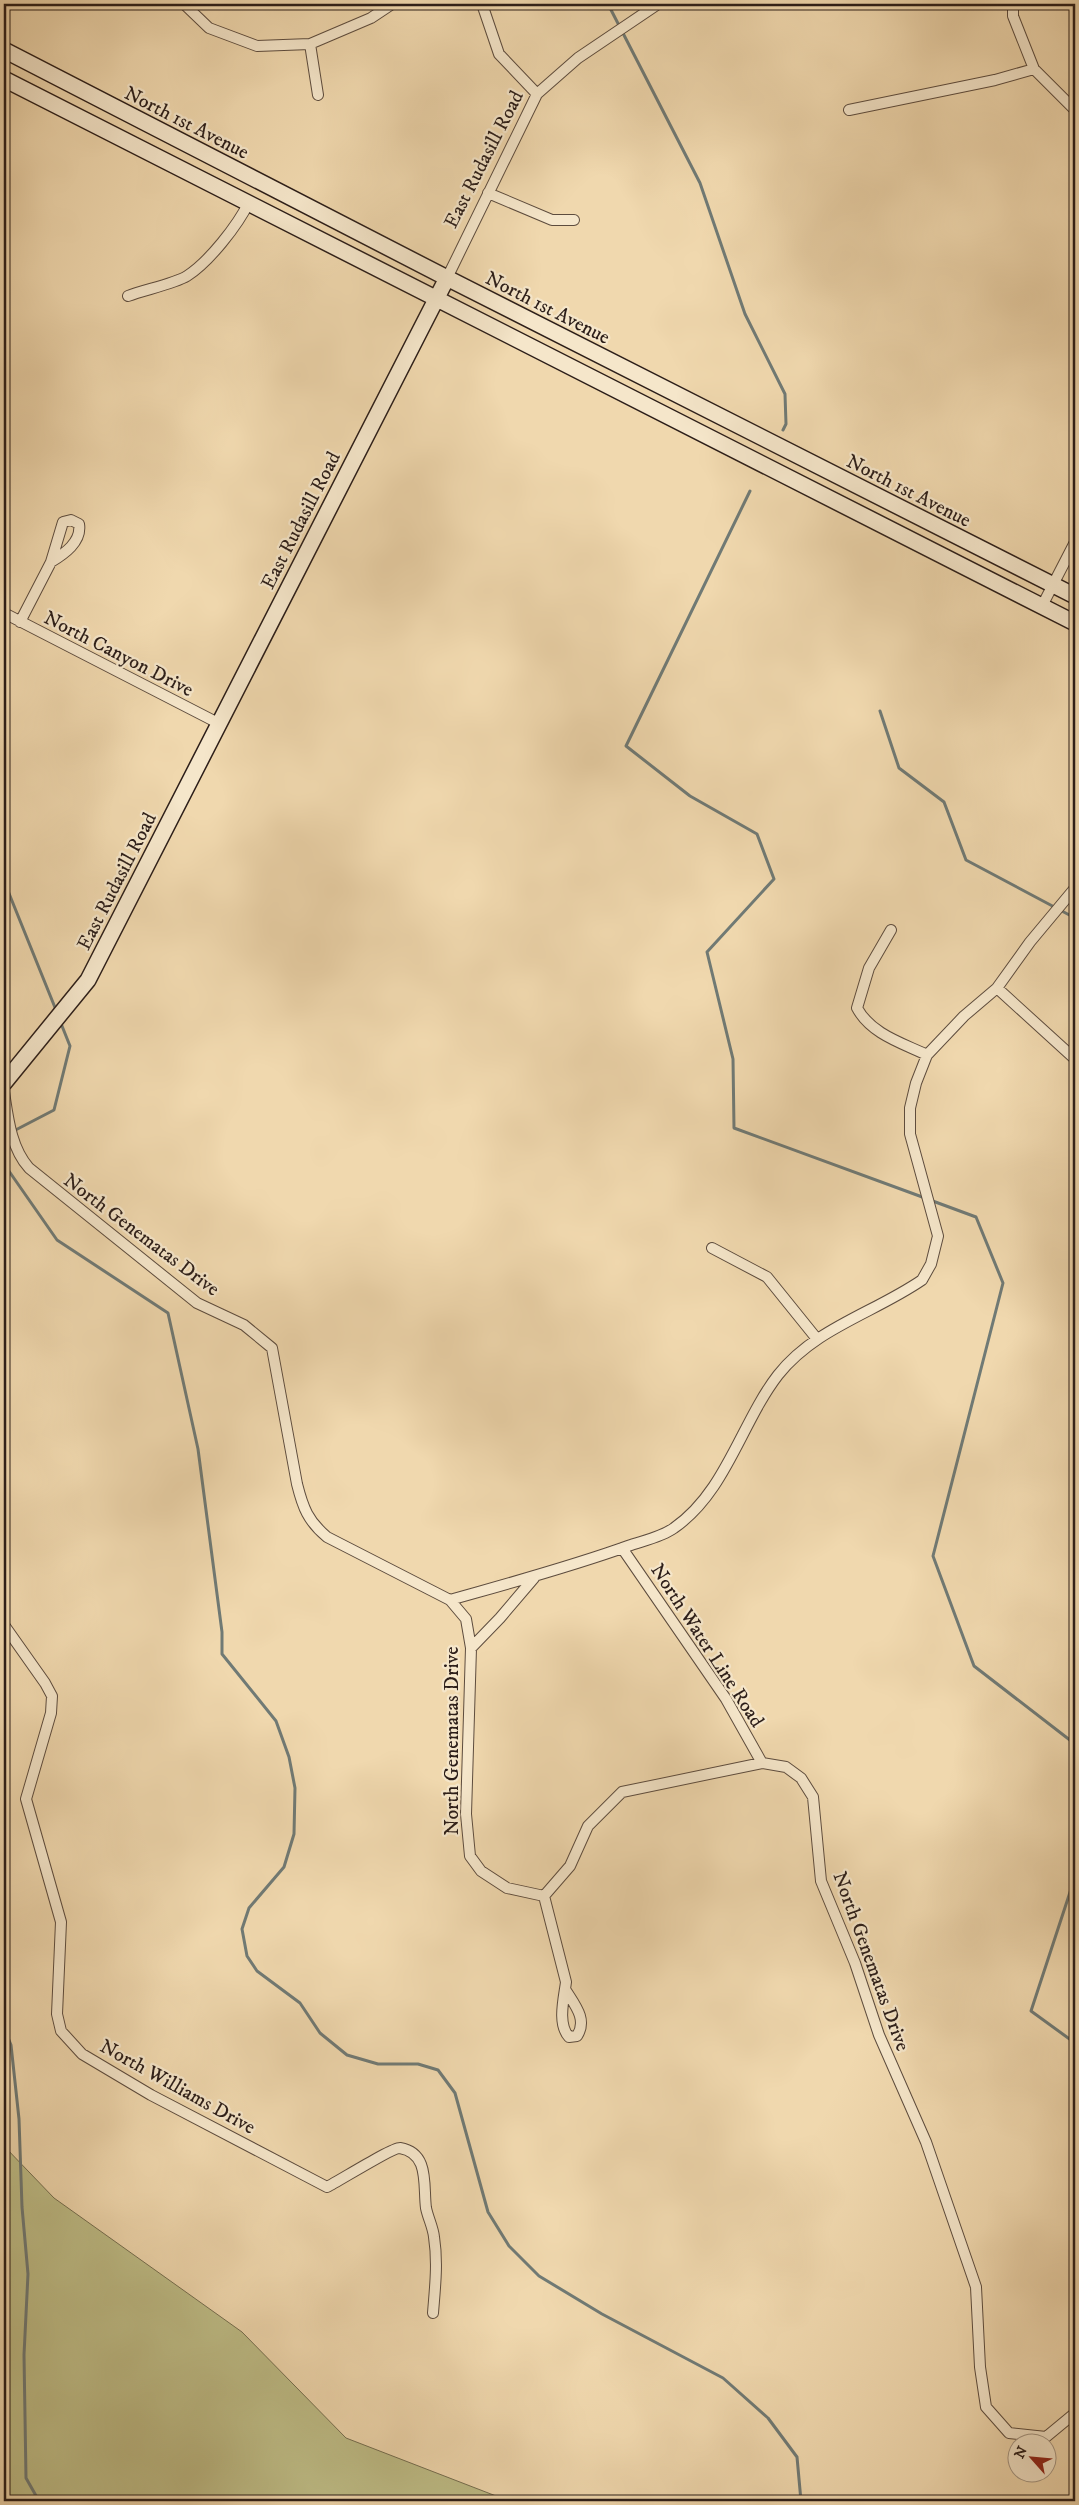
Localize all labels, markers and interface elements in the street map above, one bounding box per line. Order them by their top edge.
street label: North 1st Avenue [120,81,253,165]
street label: East Rudasill Road [439,87,530,233]
street label: North 1st Avenue [481,266,614,350]
street label: East Rudasill Road [256,448,347,594]
street label: North 1st Avenue [842,449,975,533]
street label: North Canyon Drive [39,606,197,703]
street label: East Rudasill Road [72,809,163,955]
street label: North Genematas Drive [58,1168,224,1302]
street label: North Water Line Road [644,1559,769,1732]
street label: North Genematas Drive [440,1646,465,1836]
street label: North Genematas Drive [826,1868,915,2055]
street label: North Williams Drive [95,2034,259,2140]
north arrow [1006,2432,1056,2482]
text: N [1011,2443,1032,2462]

